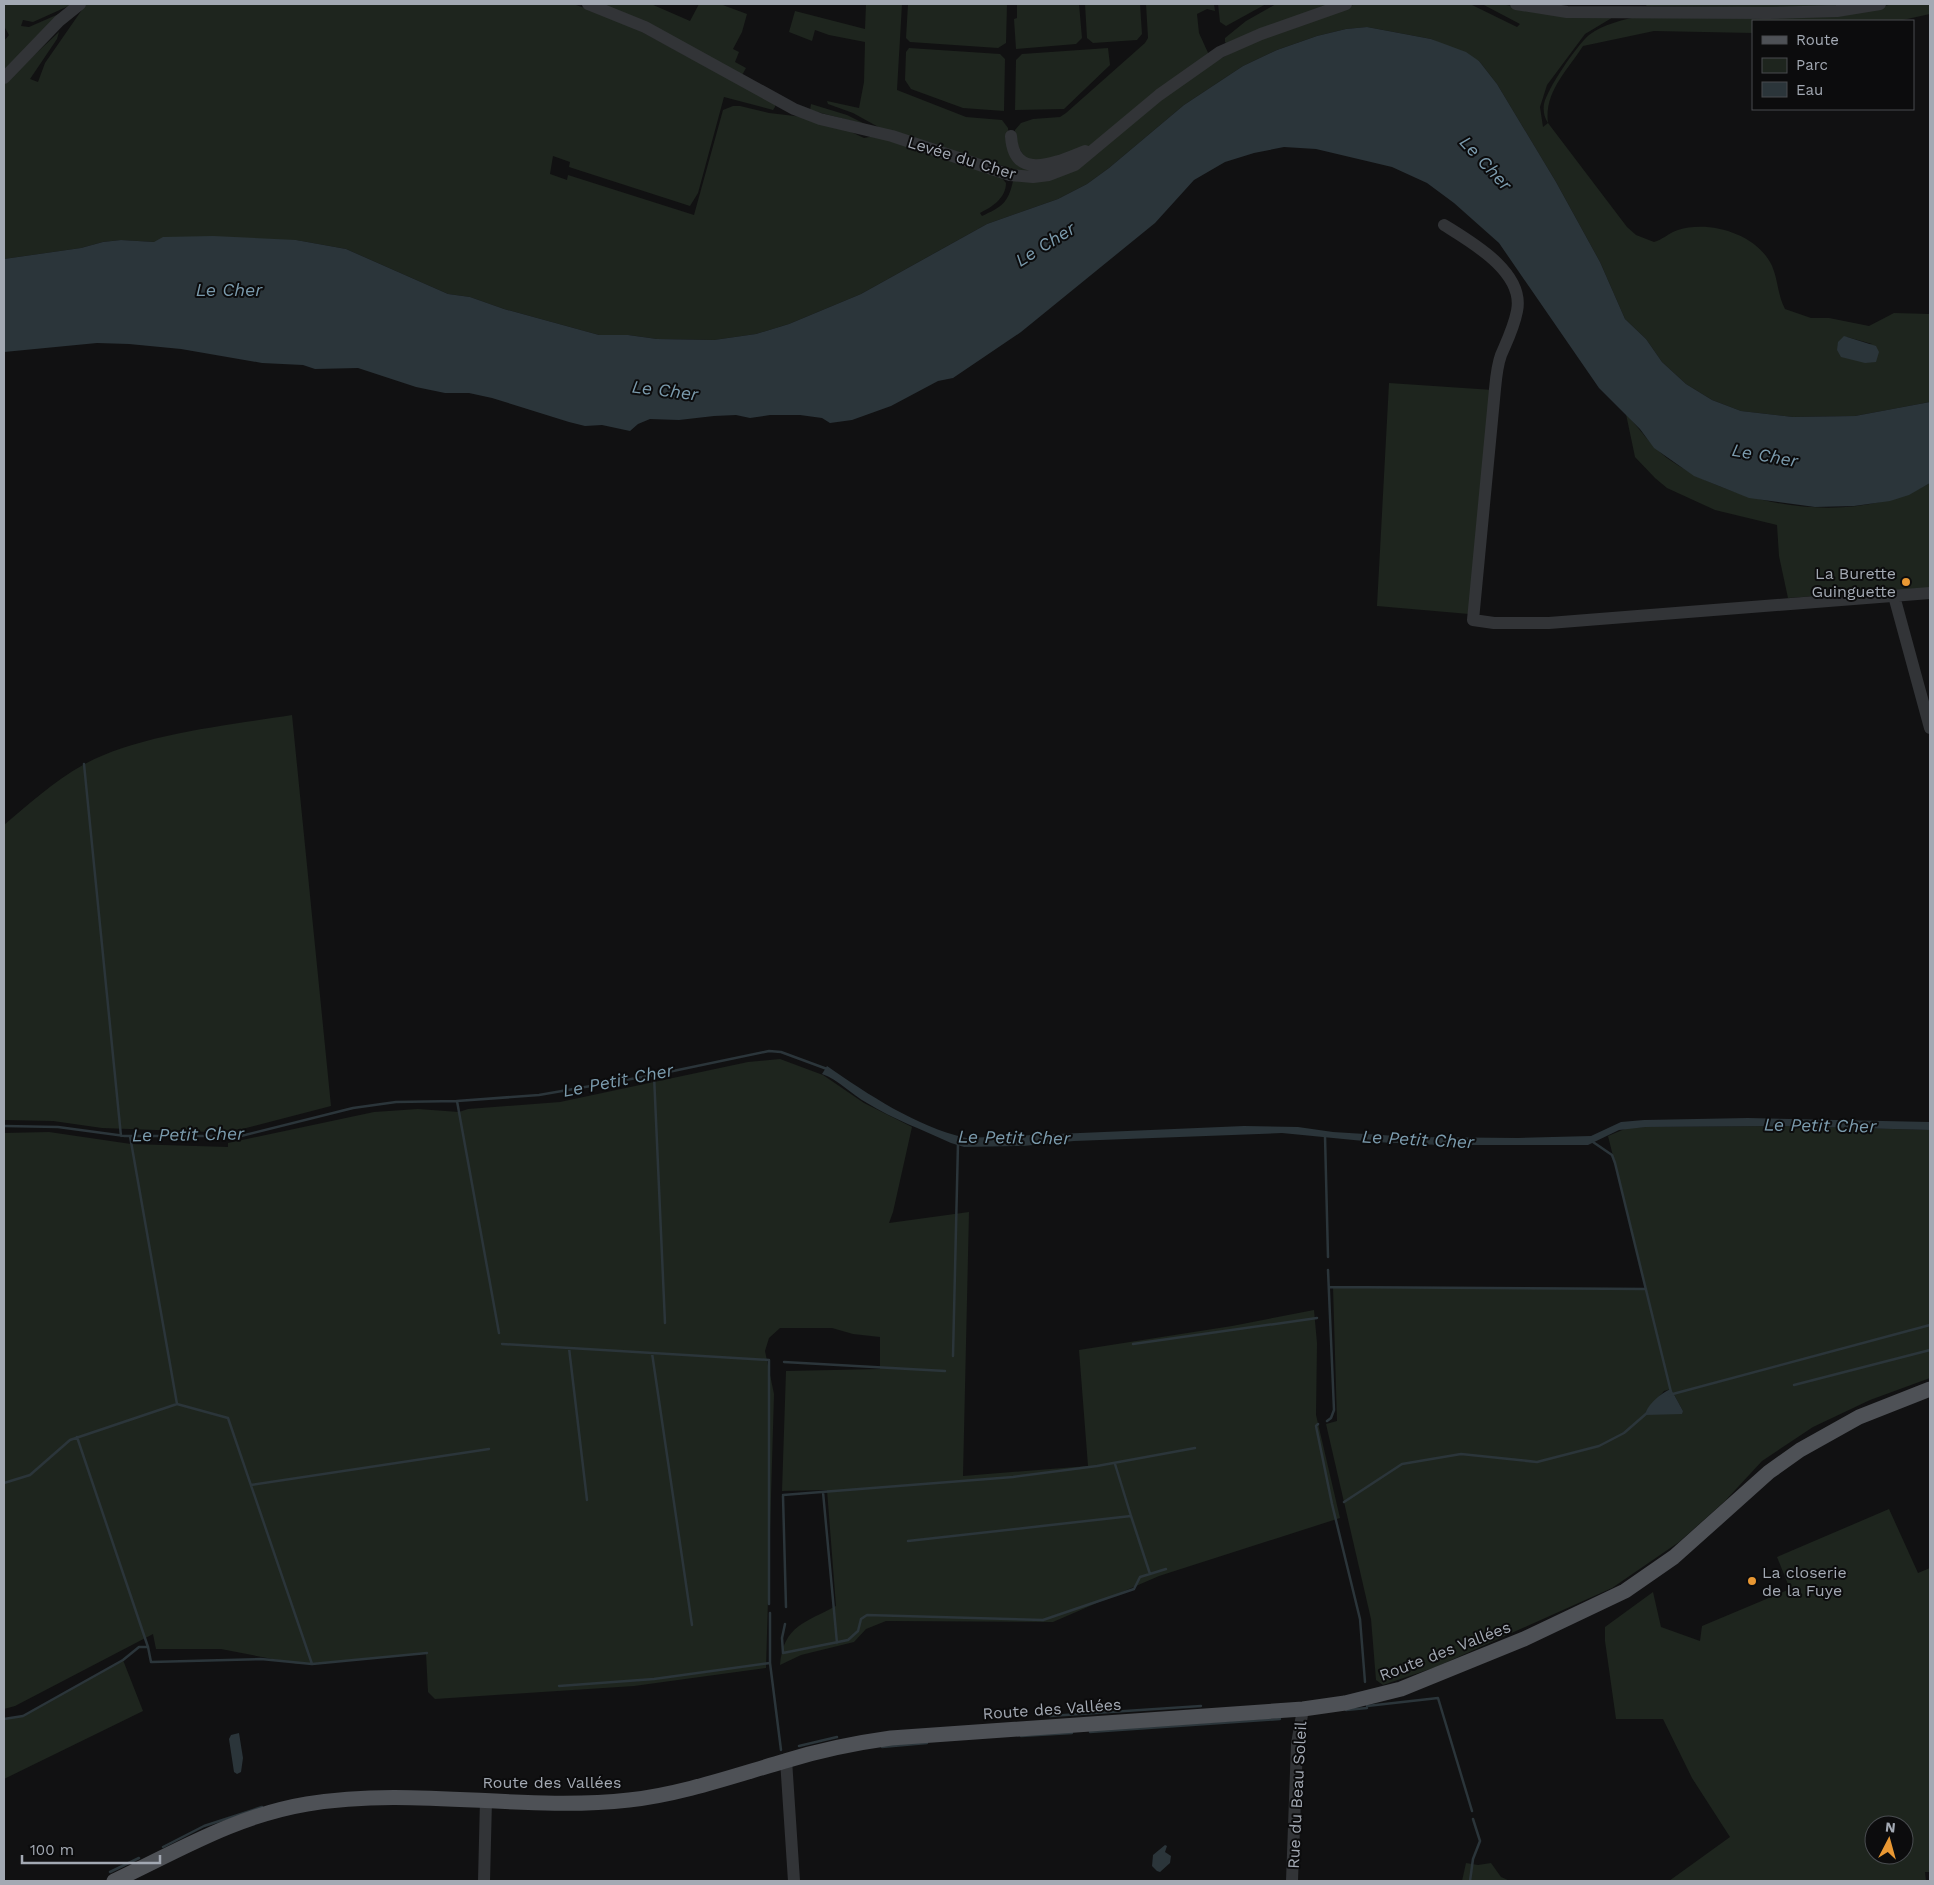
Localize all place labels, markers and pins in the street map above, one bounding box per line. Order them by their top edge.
place label: La Burette Guinguette [1811,564,1896,601]
marker: La Burette Guinguette [1900,576,1912,588]
place label: La closerie de la Fuye [1762,1563,1847,1600]
marker: La closerie de la Fuye [1746,1575,1758,1587]

